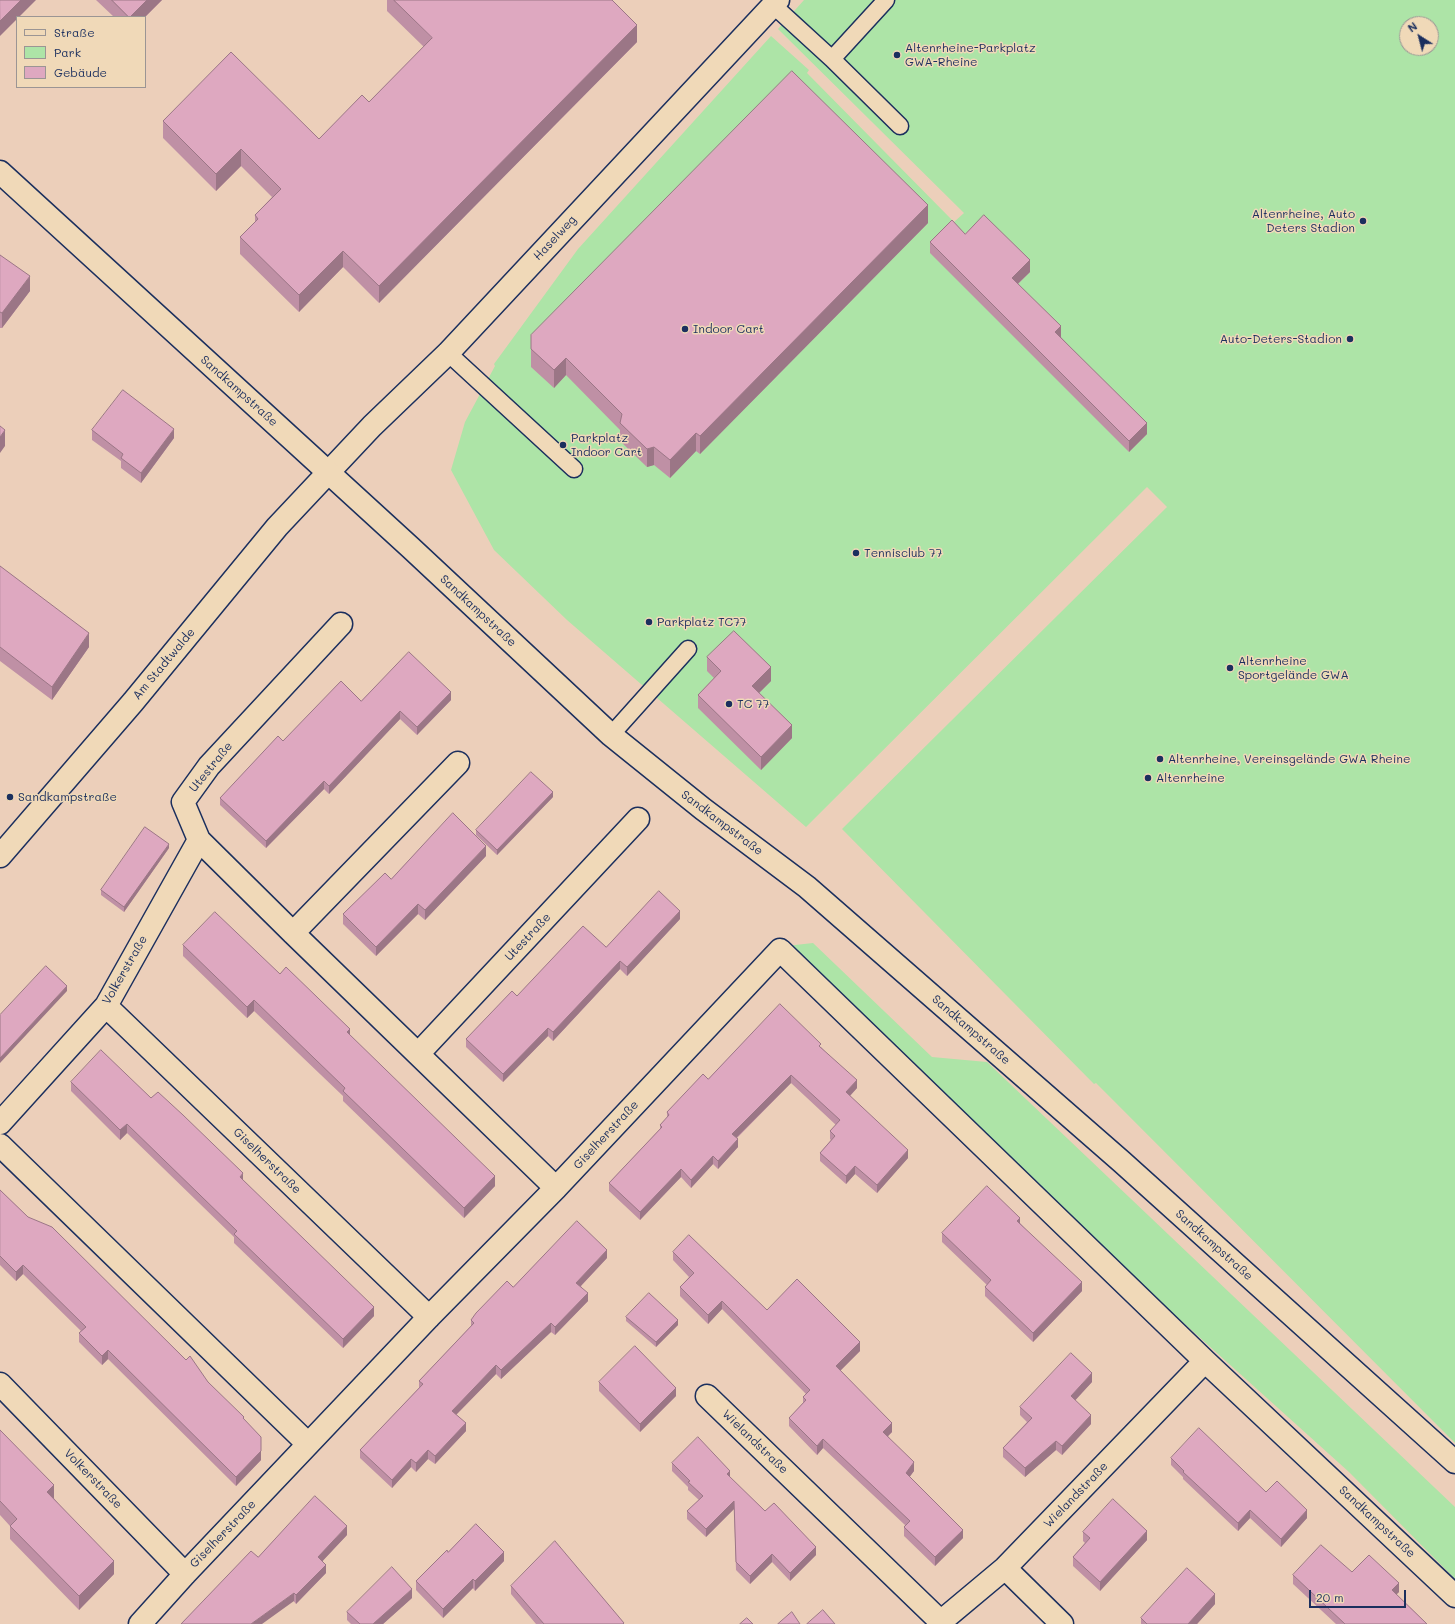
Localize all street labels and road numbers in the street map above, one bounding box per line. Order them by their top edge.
street label: Haselweg [531,213,579,263]
street label: Sandkampstraße [197,353,281,429]
street label: Sandkampstraße [437,572,519,650]
street label: Am Stadtwalde [130,625,198,703]
street label: Utestraße [186,739,236,795]
street label: Sandkampstraße [678,787,766,859]
street label: Utestraße [502,910,554,964]
street label: Volkerstraße [99,933,151,1007]
street label: Sandkampstraße [929,992,1013,1068]
street label: Giselherstraße [570,1098,642,1172]
street label: Giselherstraße [230,1125,304,1197]
street label: Sandkampstraße [1172,1207,1256,1283]
street label: Wielandstraße [719,1407,791,1477]
street label: Volkerstraße [61,1446,125,1512]
street label: Wielandstraße [1041,1459,1111,1531]
street label: Sandkampstraße [1336,1483,1418,1561]
street label: Giselherstraße [187,1497,259,1571]

